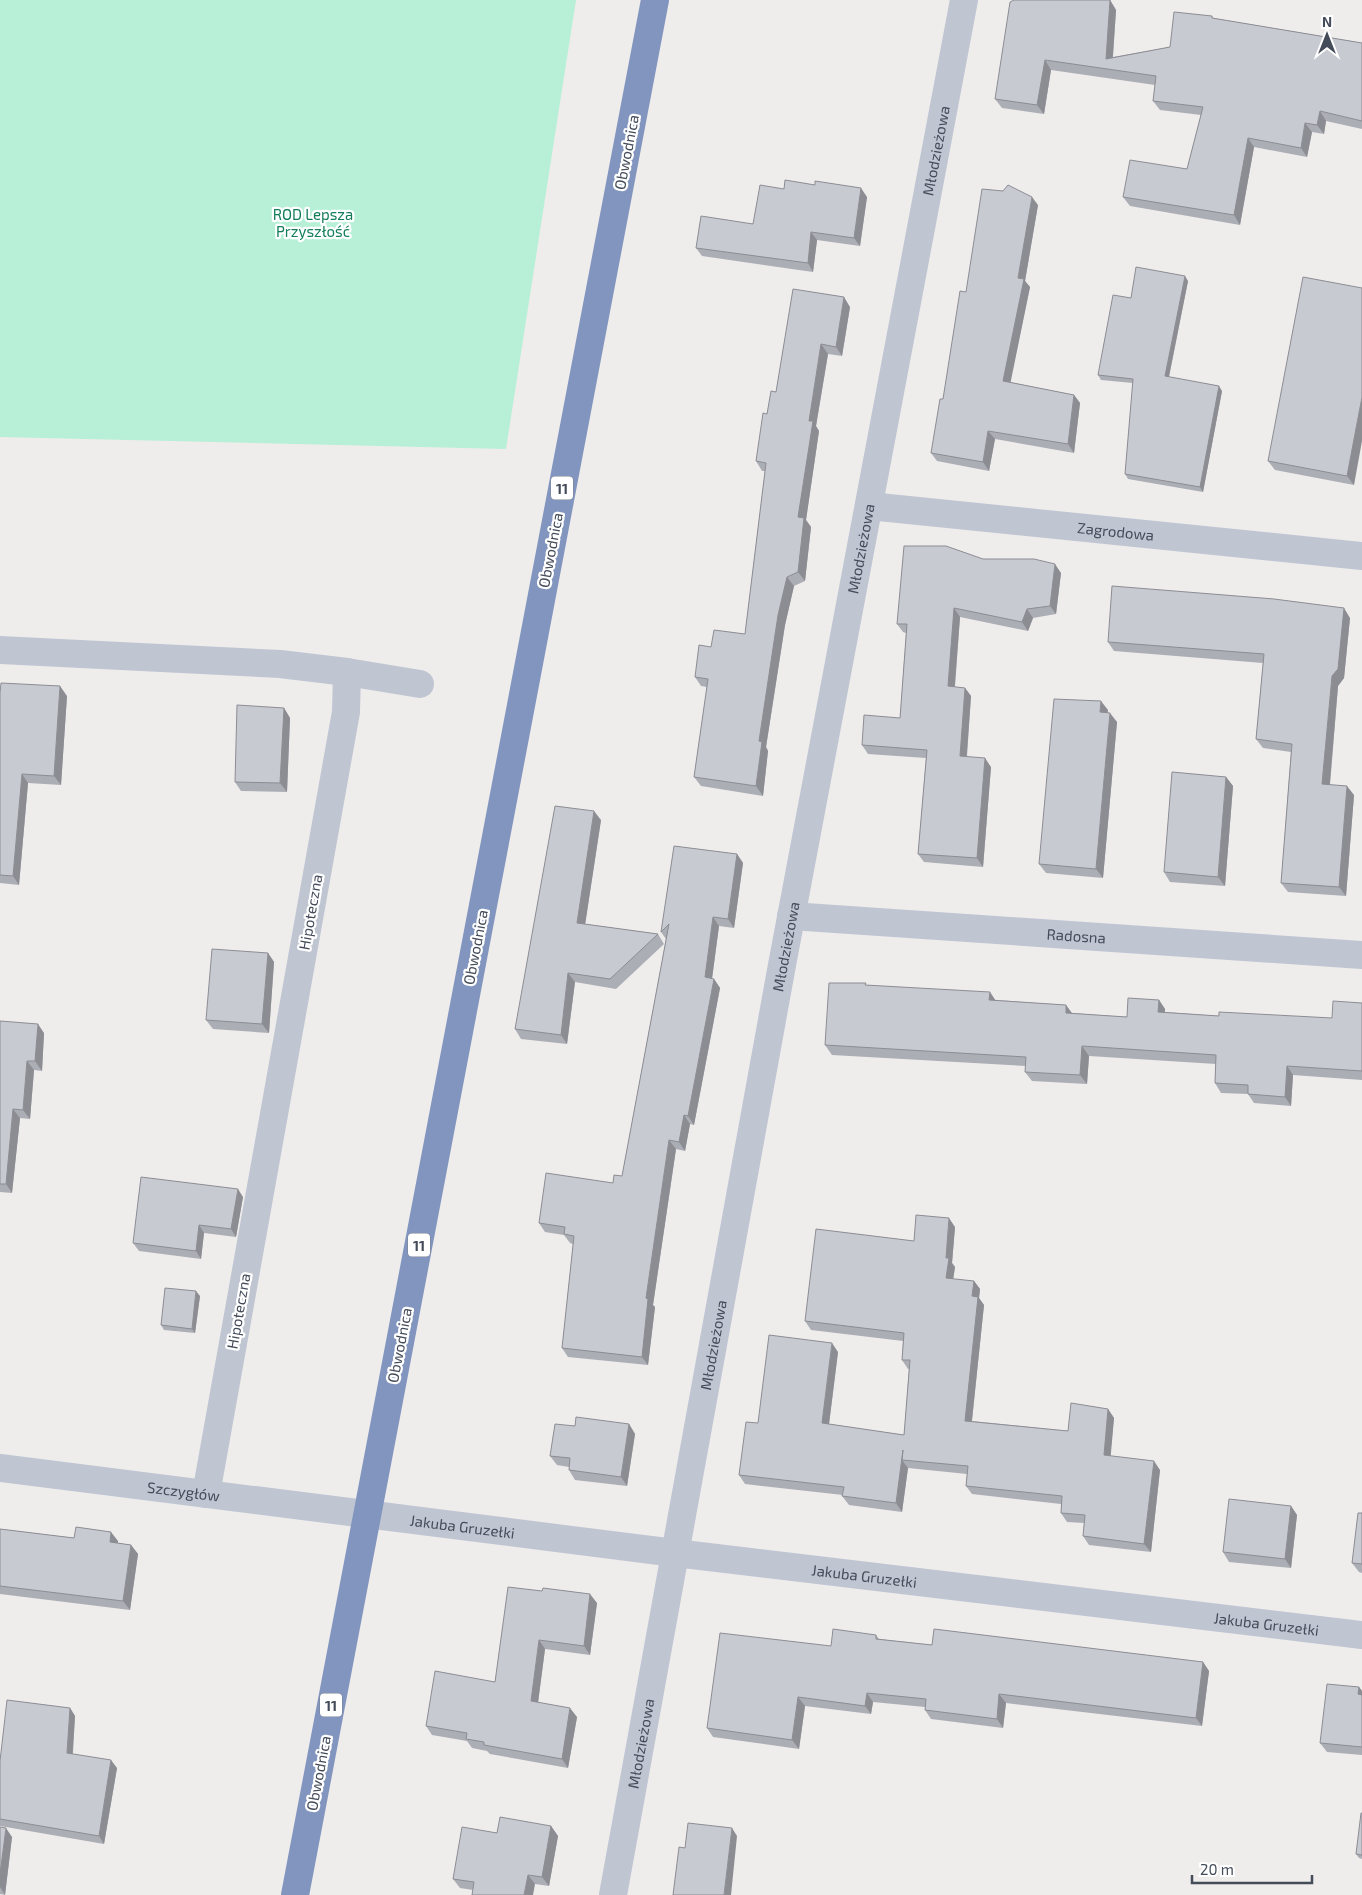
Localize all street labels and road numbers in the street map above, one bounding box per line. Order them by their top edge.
street label: Młodzieżowa [918,104,953,197]
street label: Obwodnica [610,113,642,191]
road number: 11 [551,476,573,499]
street label: Młodzieżowa [843,502,878,595]
street label: Obwodnica [534,511,566,589]
street label: Zagrodowa [1076,518,1155,544]
street label: Hipoteczna [294,873,326,951]
street label: Młodzieżowa [768,900,803,993]
street label: Obwodnica [459,908,491,986]
street label: Radosna [1046,924,1107,946]
road number: 11 [408,1234,430,1256]
street label: Hipoteczna [222,1272,254,1350]
street label: Młodzieżowa [696,1298,730,1392]
street label: Obwodnica [383,1306,415,1384]
street label: Szczygłów [146,1478,221,1505]
street label: Jakuba Gruzełki [409,1511,516,1542]
street label: Jakuba Gruzełki [811,1560,918,1591]
street label: Jakuba Gruzełki [1213,1608,1320,1639]
road number: 11 [320,1694,342,1716]
street label: Młodzieżowa [624,1697,658,1790]
street label: Obwodnica [302,1734,334,1812]

